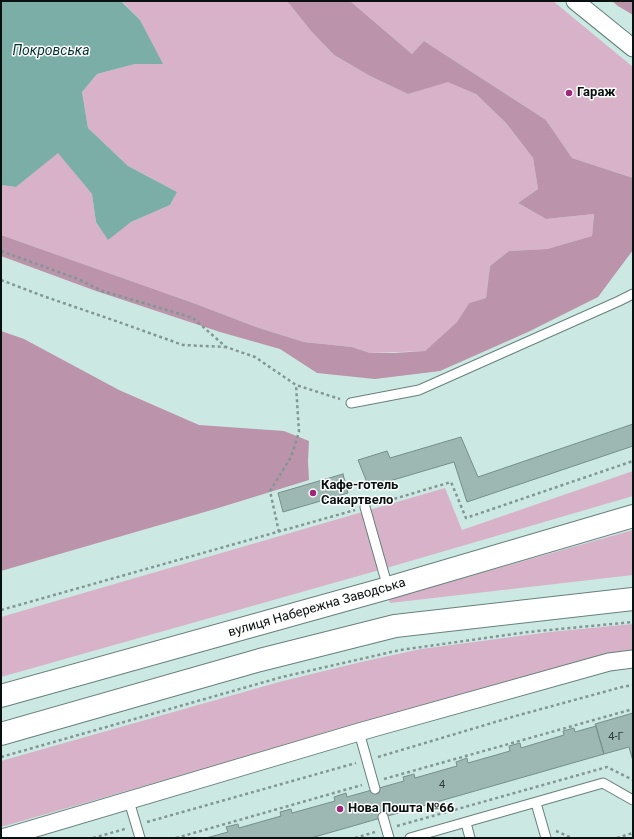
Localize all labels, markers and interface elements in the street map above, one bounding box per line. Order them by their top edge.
water label: Покровська [12,43,90,59]
place label: Гараж [577,85,615,101]
marker: Гараж [564,88,574,98]
place label: Кафе-готель Сакартвело [321,478,398,509]
marker: Кафе-готель Сакартвело [308,488,318,498]
street label: вулиця Набережна Заводська [227,575,407,641]
house number: 4-Г [608,730,624,744]
house number: 4 [439,778,445,792]
place label: Нова Пошта №66 [348,801,454,817]
marker: Нова Пошта №66 [335,804,345,814]

